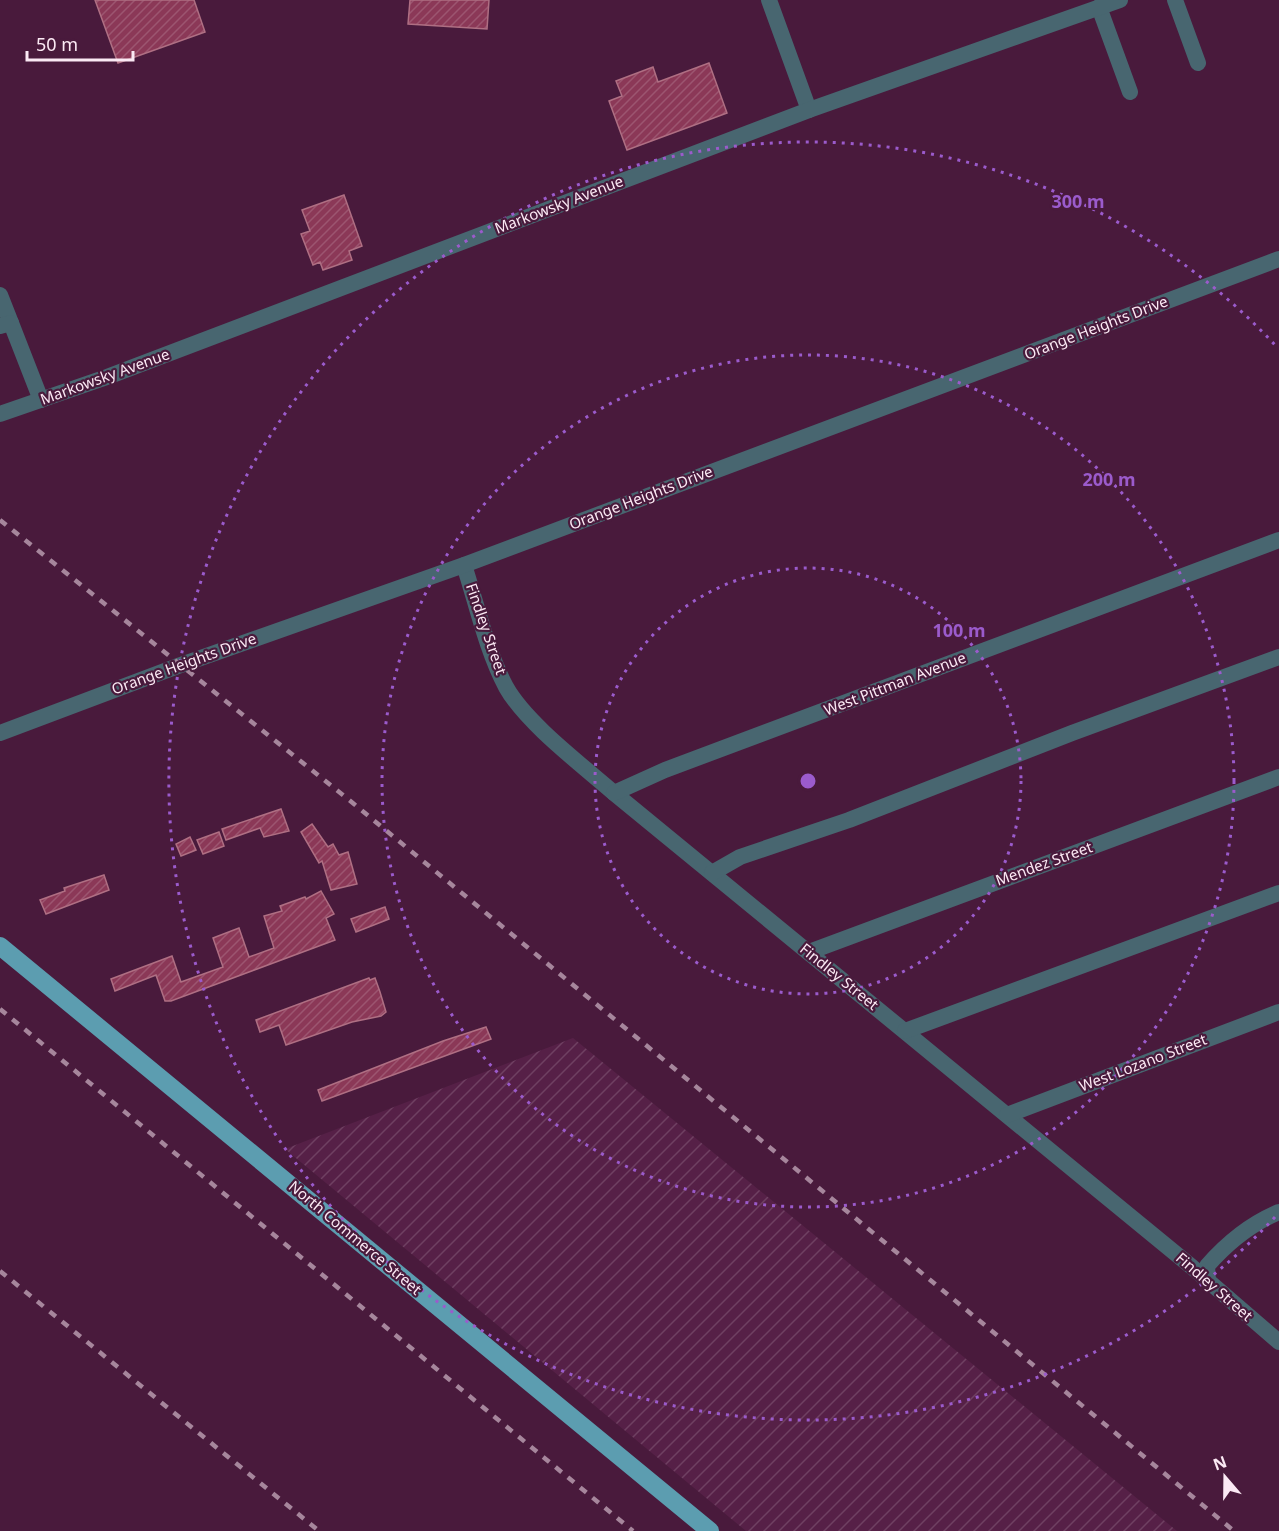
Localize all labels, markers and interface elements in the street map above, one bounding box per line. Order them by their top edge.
scale bar [27,24,134,62]
text: 50 m [36,32,78,56]
street label: Markowsky Avenue [491,170,626,238]
text: 300 m [1051,189,1105,213]
street label: Orange Heights Drive [1021,290,1170,364]
street label: Markowsky Avenue [37,343,172,409]
street label: Orange Heights Drive [566,460,715,534]
text: 200 m [1082,467,1136,491]
street label: Findley Street [462,580,512,678]
text: 100 m [932,618,986,642]
street label: Orange Heights Drive [109,628,259,699]
street label: West Pittman Avenue [821,647,969,719]
centre of rings [798,771,818,791]
street label: Mendez Street [992,836,1095,890]
street label: Findley Street [796,938,884,1014]
street label: West Lozano Street [1076,1028,1210,1096]
street label: North Commerce Street [285,1176,427,1299]
street label: Findley Street [1172,1247,1258,1326]
north arrow [1195,1447,1255,1507]
text: N [1210,1450,1230,1475]

